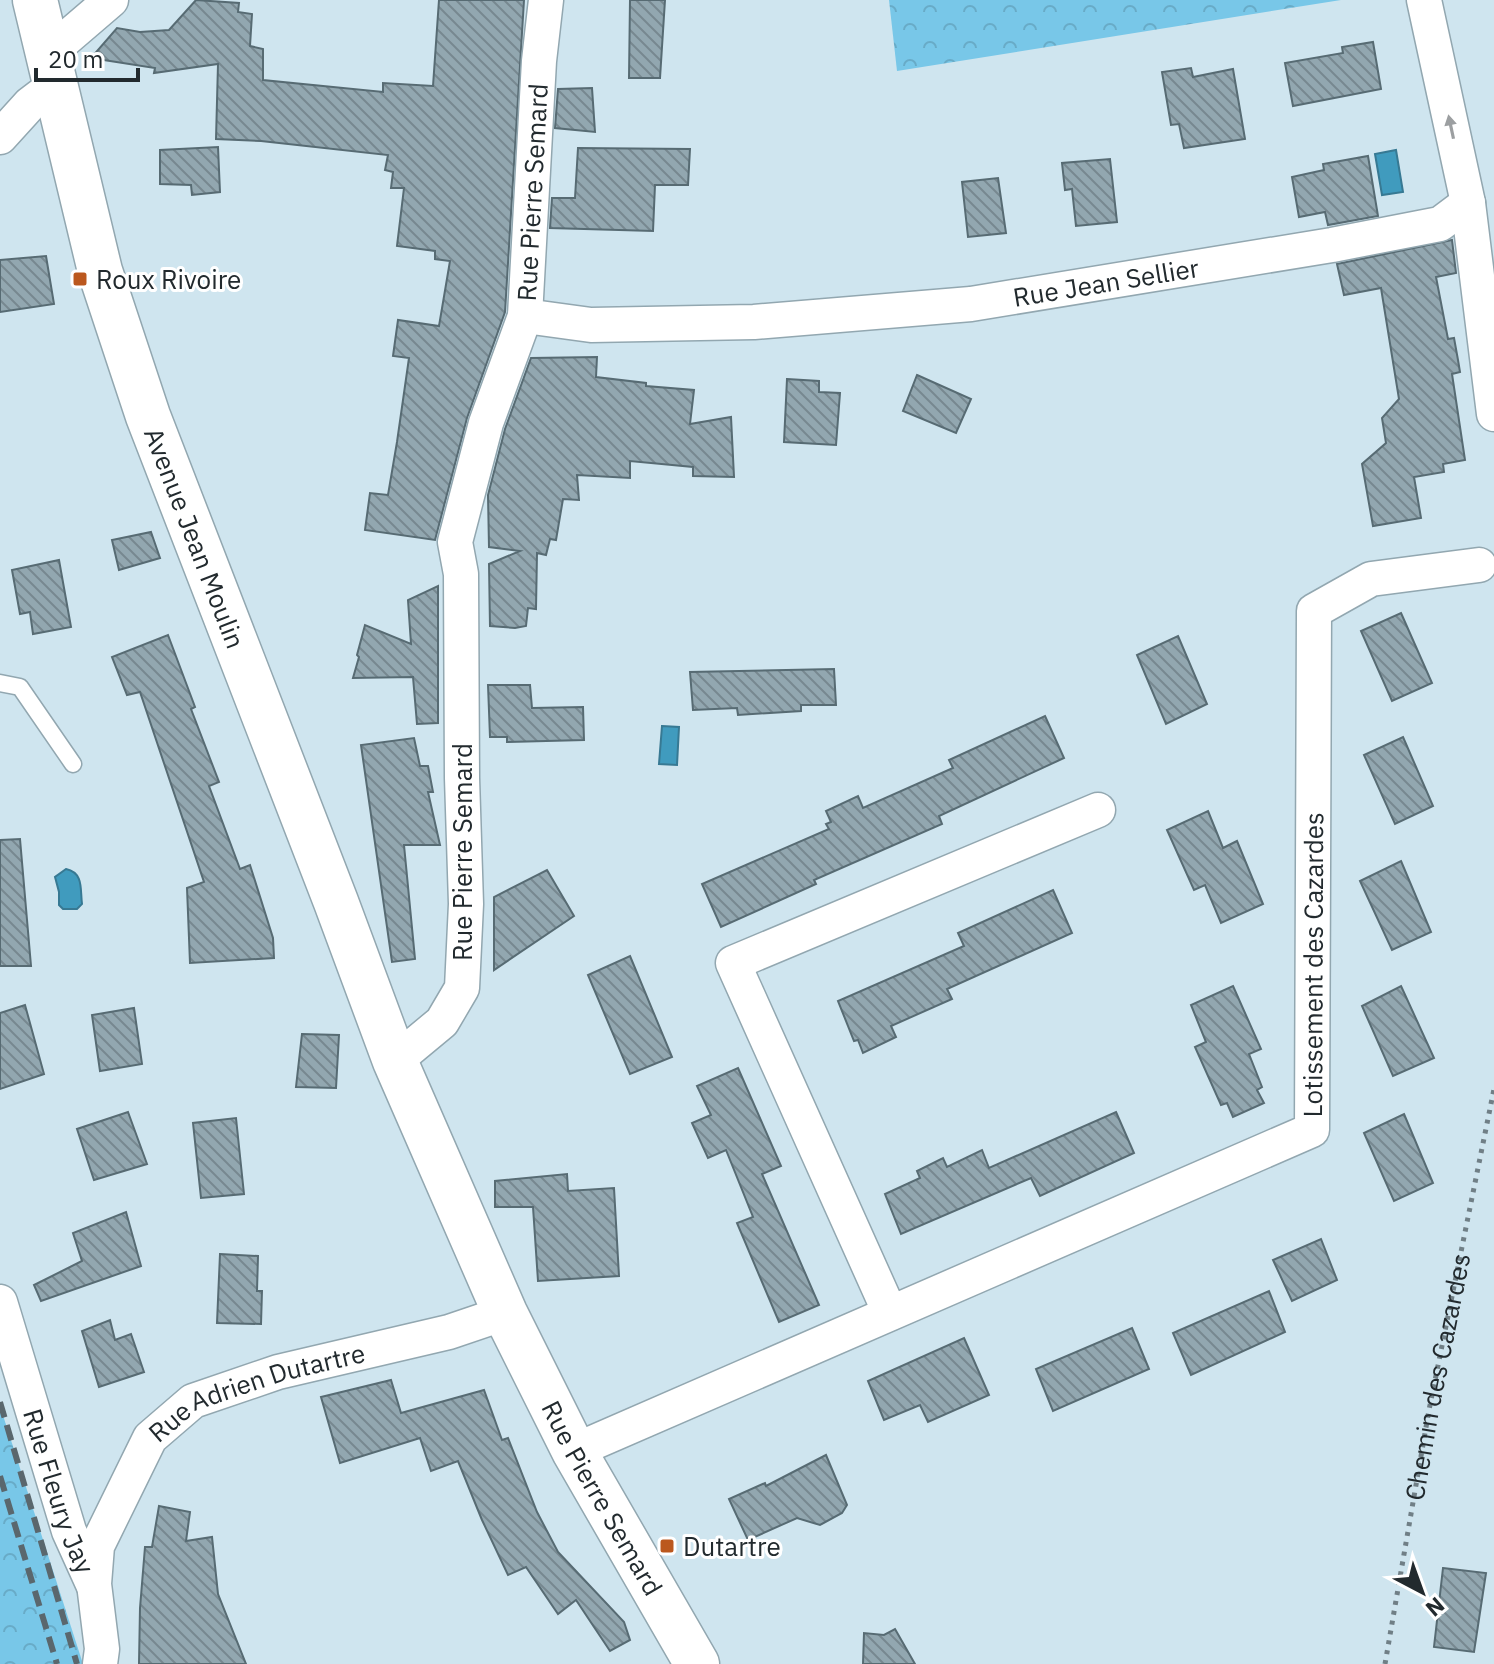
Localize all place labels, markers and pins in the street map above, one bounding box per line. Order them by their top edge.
place label: Roux Rivoire [96,262,241,296]
marker: Roux Rivoire [71,270,89,288]
place label: Dutartre [683,1529,781,1563]
marker: Dutartre [658,1537,676,1555]

